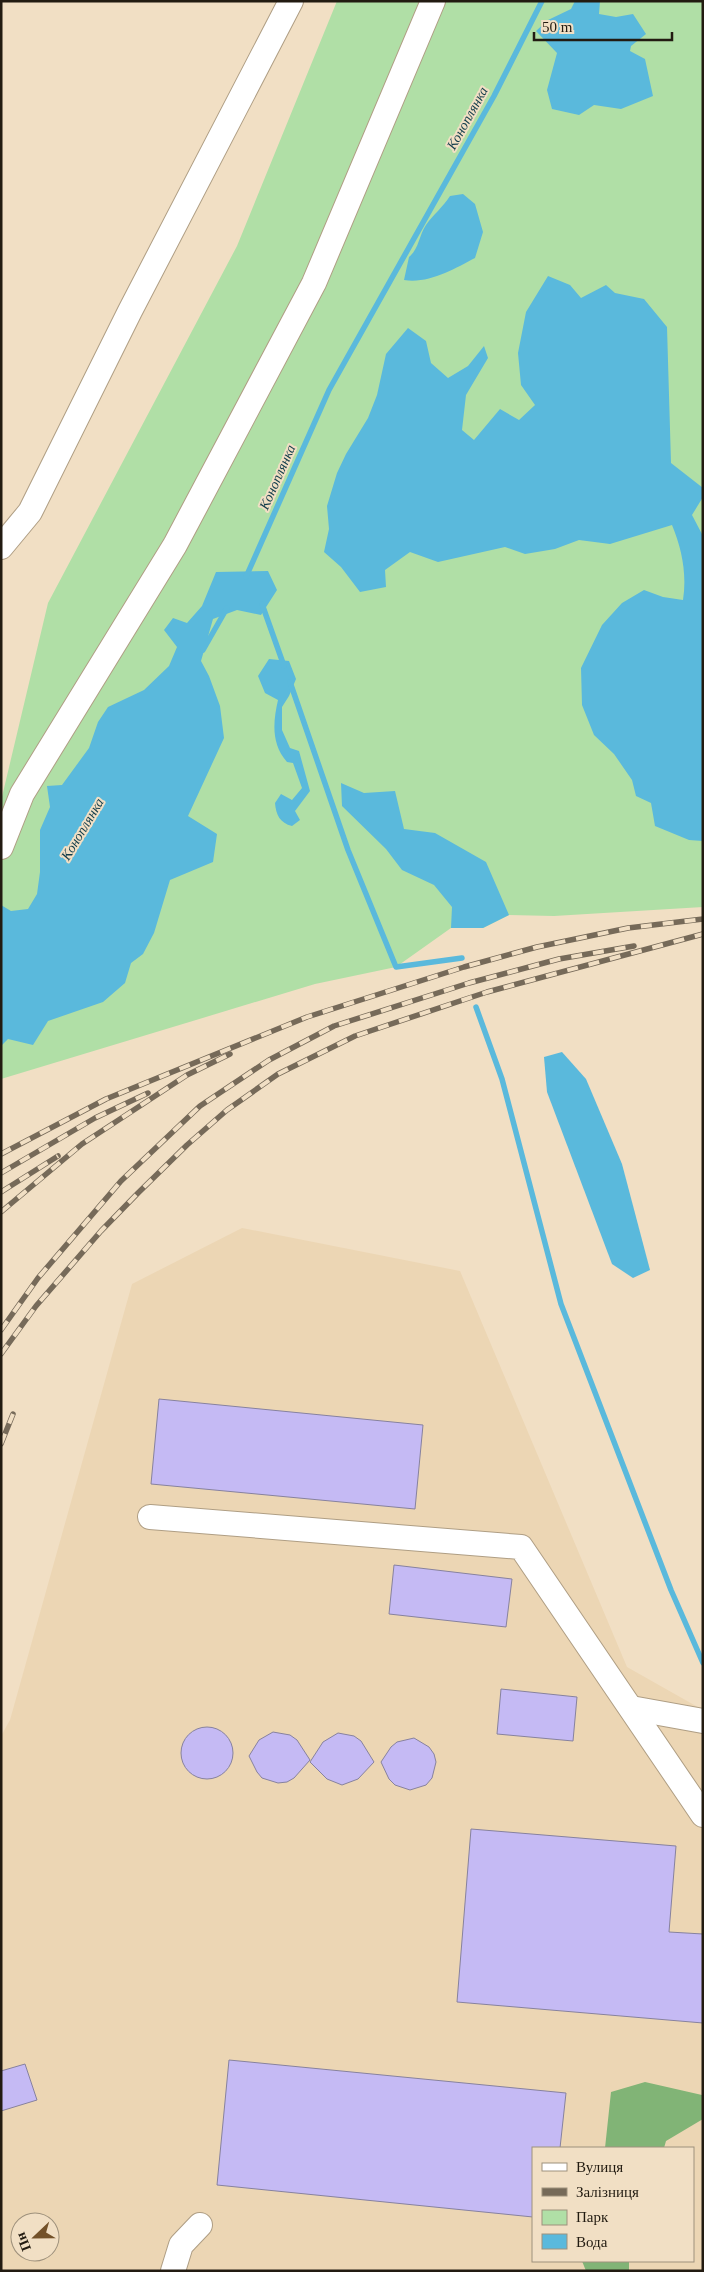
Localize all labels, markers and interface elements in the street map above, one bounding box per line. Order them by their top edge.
scale bar [534,10,672,42]
text: 50 m [542,19,573,35]
water label: Коноплянка [444,84,491,153]
water label: Коноплянка [256,442,298,513]
water label: Коноплянка [58,796,107,864]
legend [532,2147,694,2262]
text: Вулиця [576,2159,623,2175]
text: Залізниця [576,2184,639,2200]
text: Парк [576,2209,609,2225]
north arrow [10,2212,60,2262]
text: Пн [13,2230,34,2253]
text: Вода [576,2234,608,2250]

